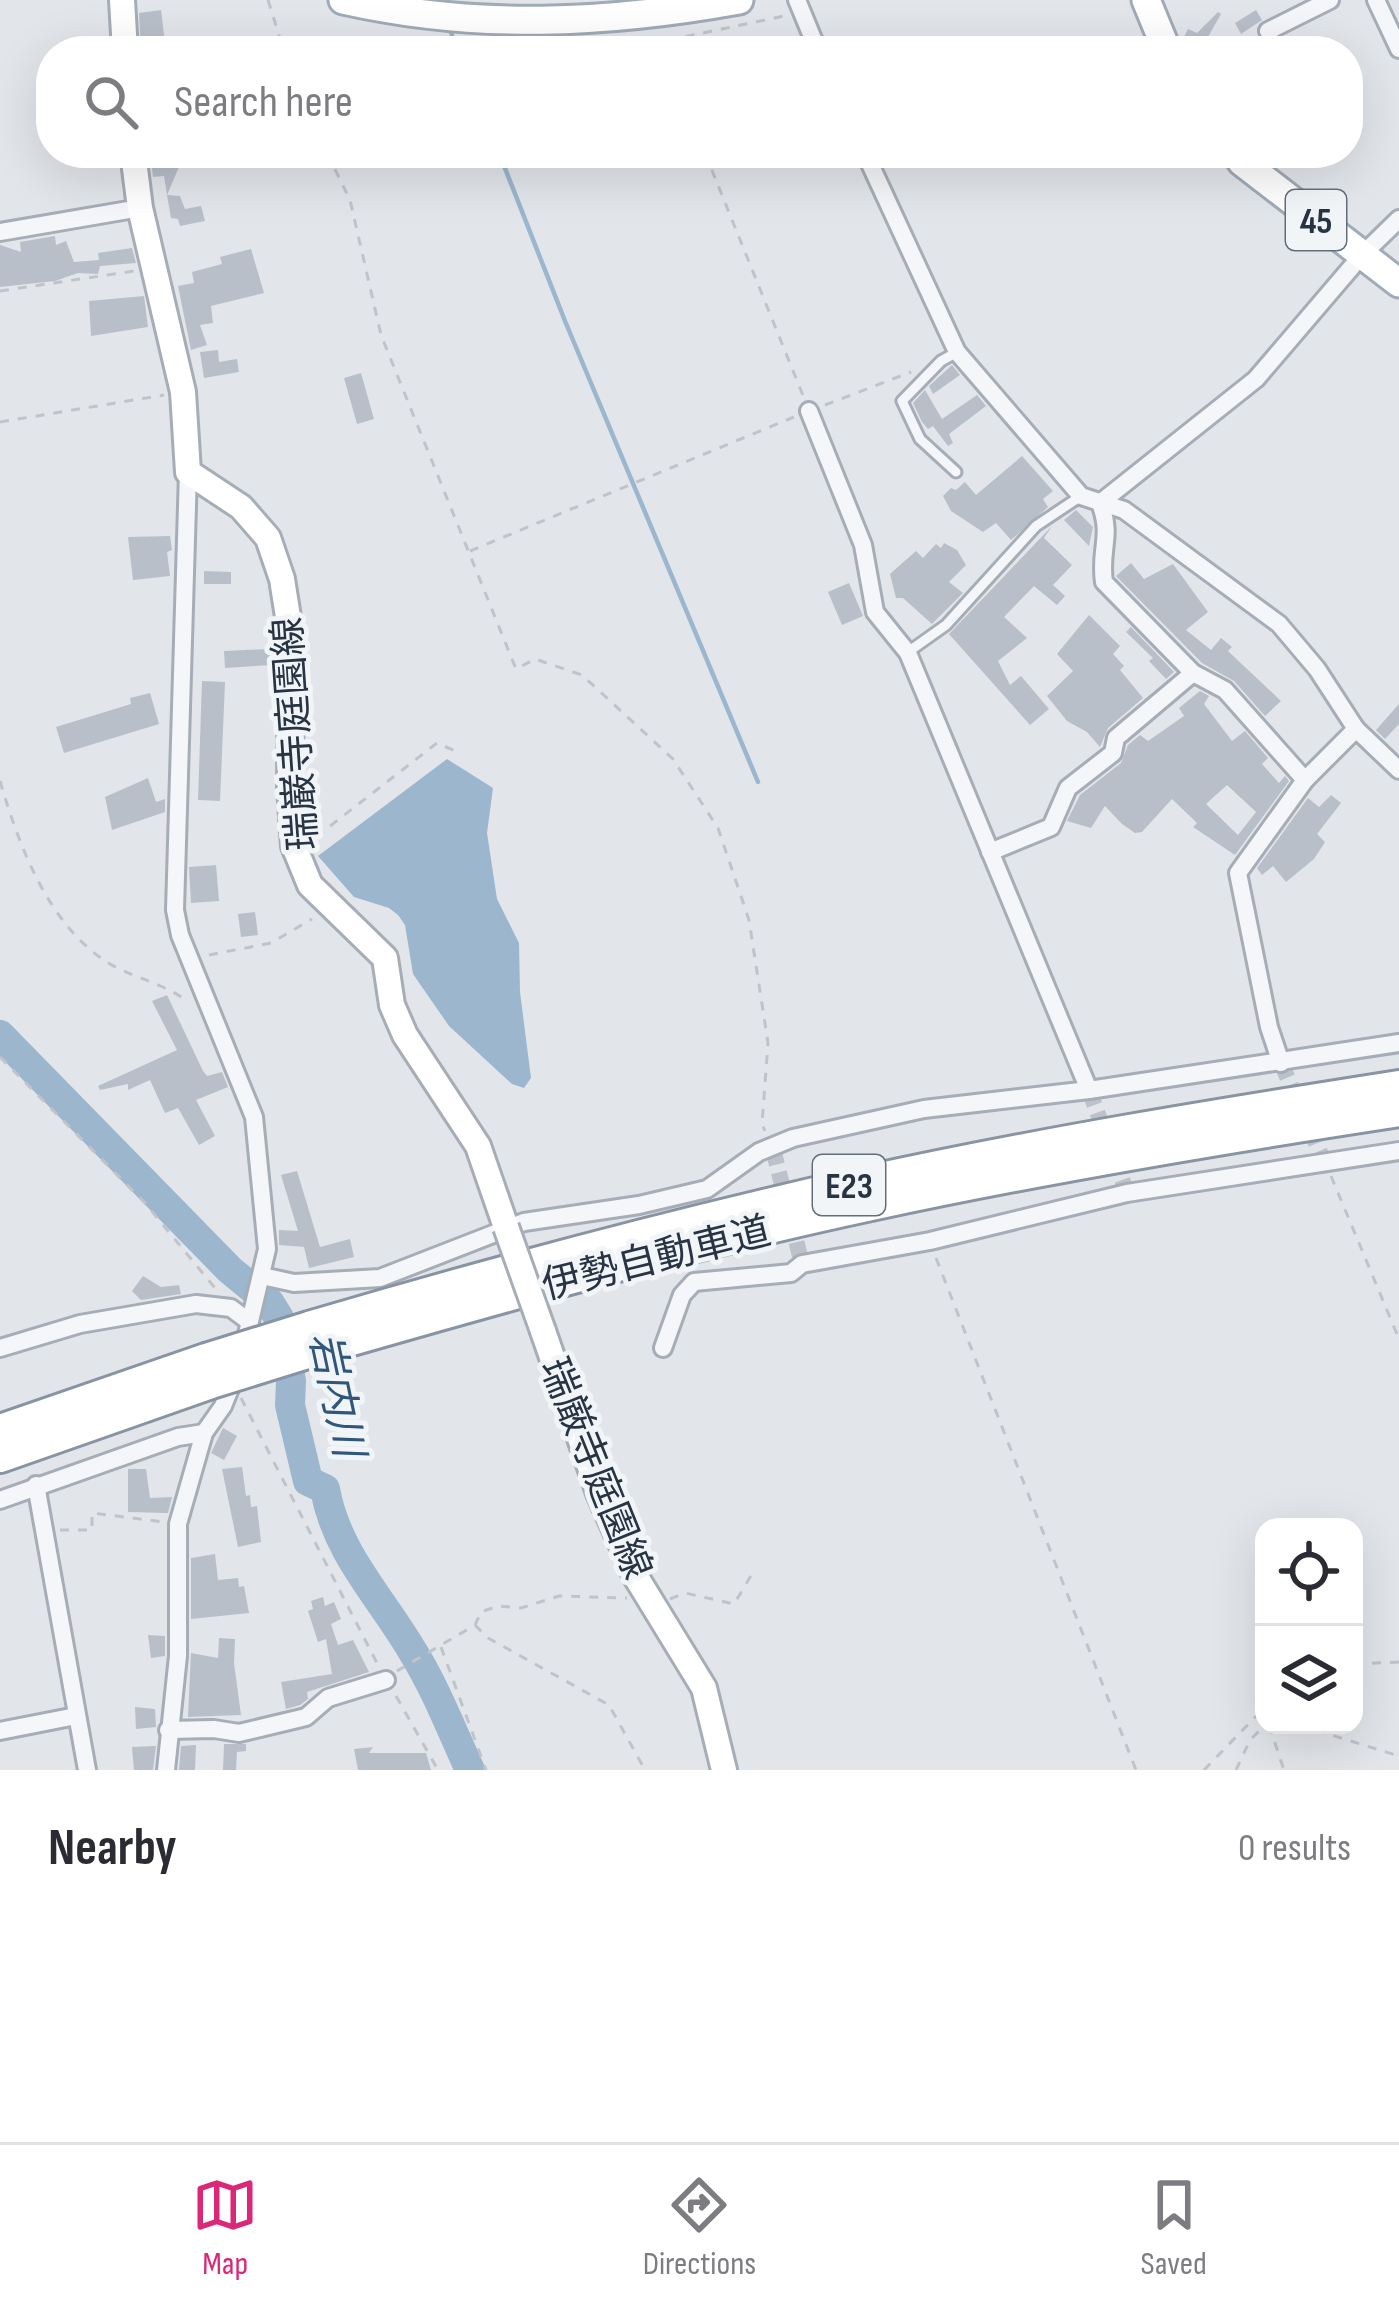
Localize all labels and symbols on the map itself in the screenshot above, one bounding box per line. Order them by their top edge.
road number: 45 [1286,190,1346,250]
street label: 瑞巌寺庭園線 [265,615,328,852]
road number: E23 [813,1155,885,1215]
street label: 伊勢自動車道 [537,1208,776,1311]
water label: 岩内川 [298,1328,374,1465]
street label: 瑞厳寺庭園線 [529,1352,660,1586]

